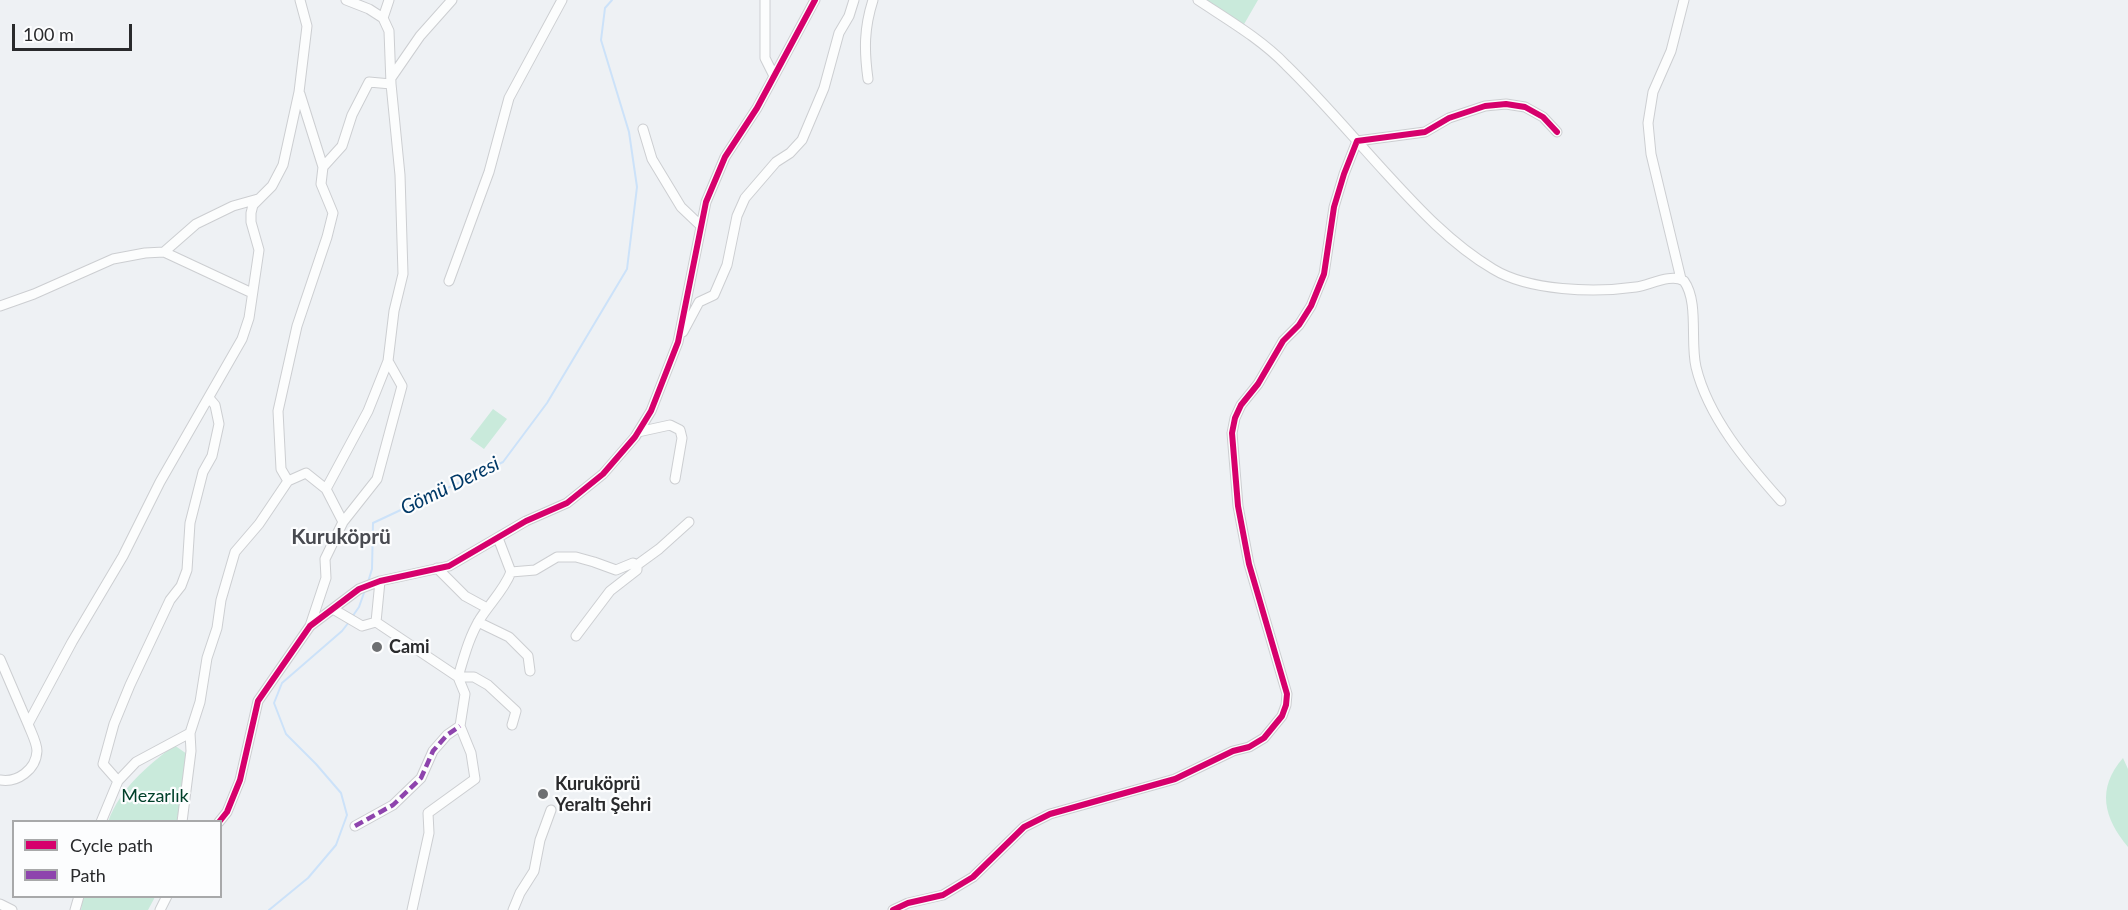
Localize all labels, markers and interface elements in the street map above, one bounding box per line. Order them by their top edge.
scale bar [15,12,135,50]
text: 100 m [23,23,74,45]
water label: Gömü Deresi [397,452,503,520]
district label: Kuruköprü [291,524,391,550]
place label: Cami [389,636,430,658]
marker: Cami [370,640,384,654]
place label: Kuruköprü Yeraltı Şehri [555,773,651,816]
park label: Mezarlık [121,785,189,807]
marker: Kuruköprü Yeraltı Şehri [536,787,550,801]
legend [12,820,222,898]
text: Cycle path [70,834,153,856]
text: Path [70,864,106,886]

